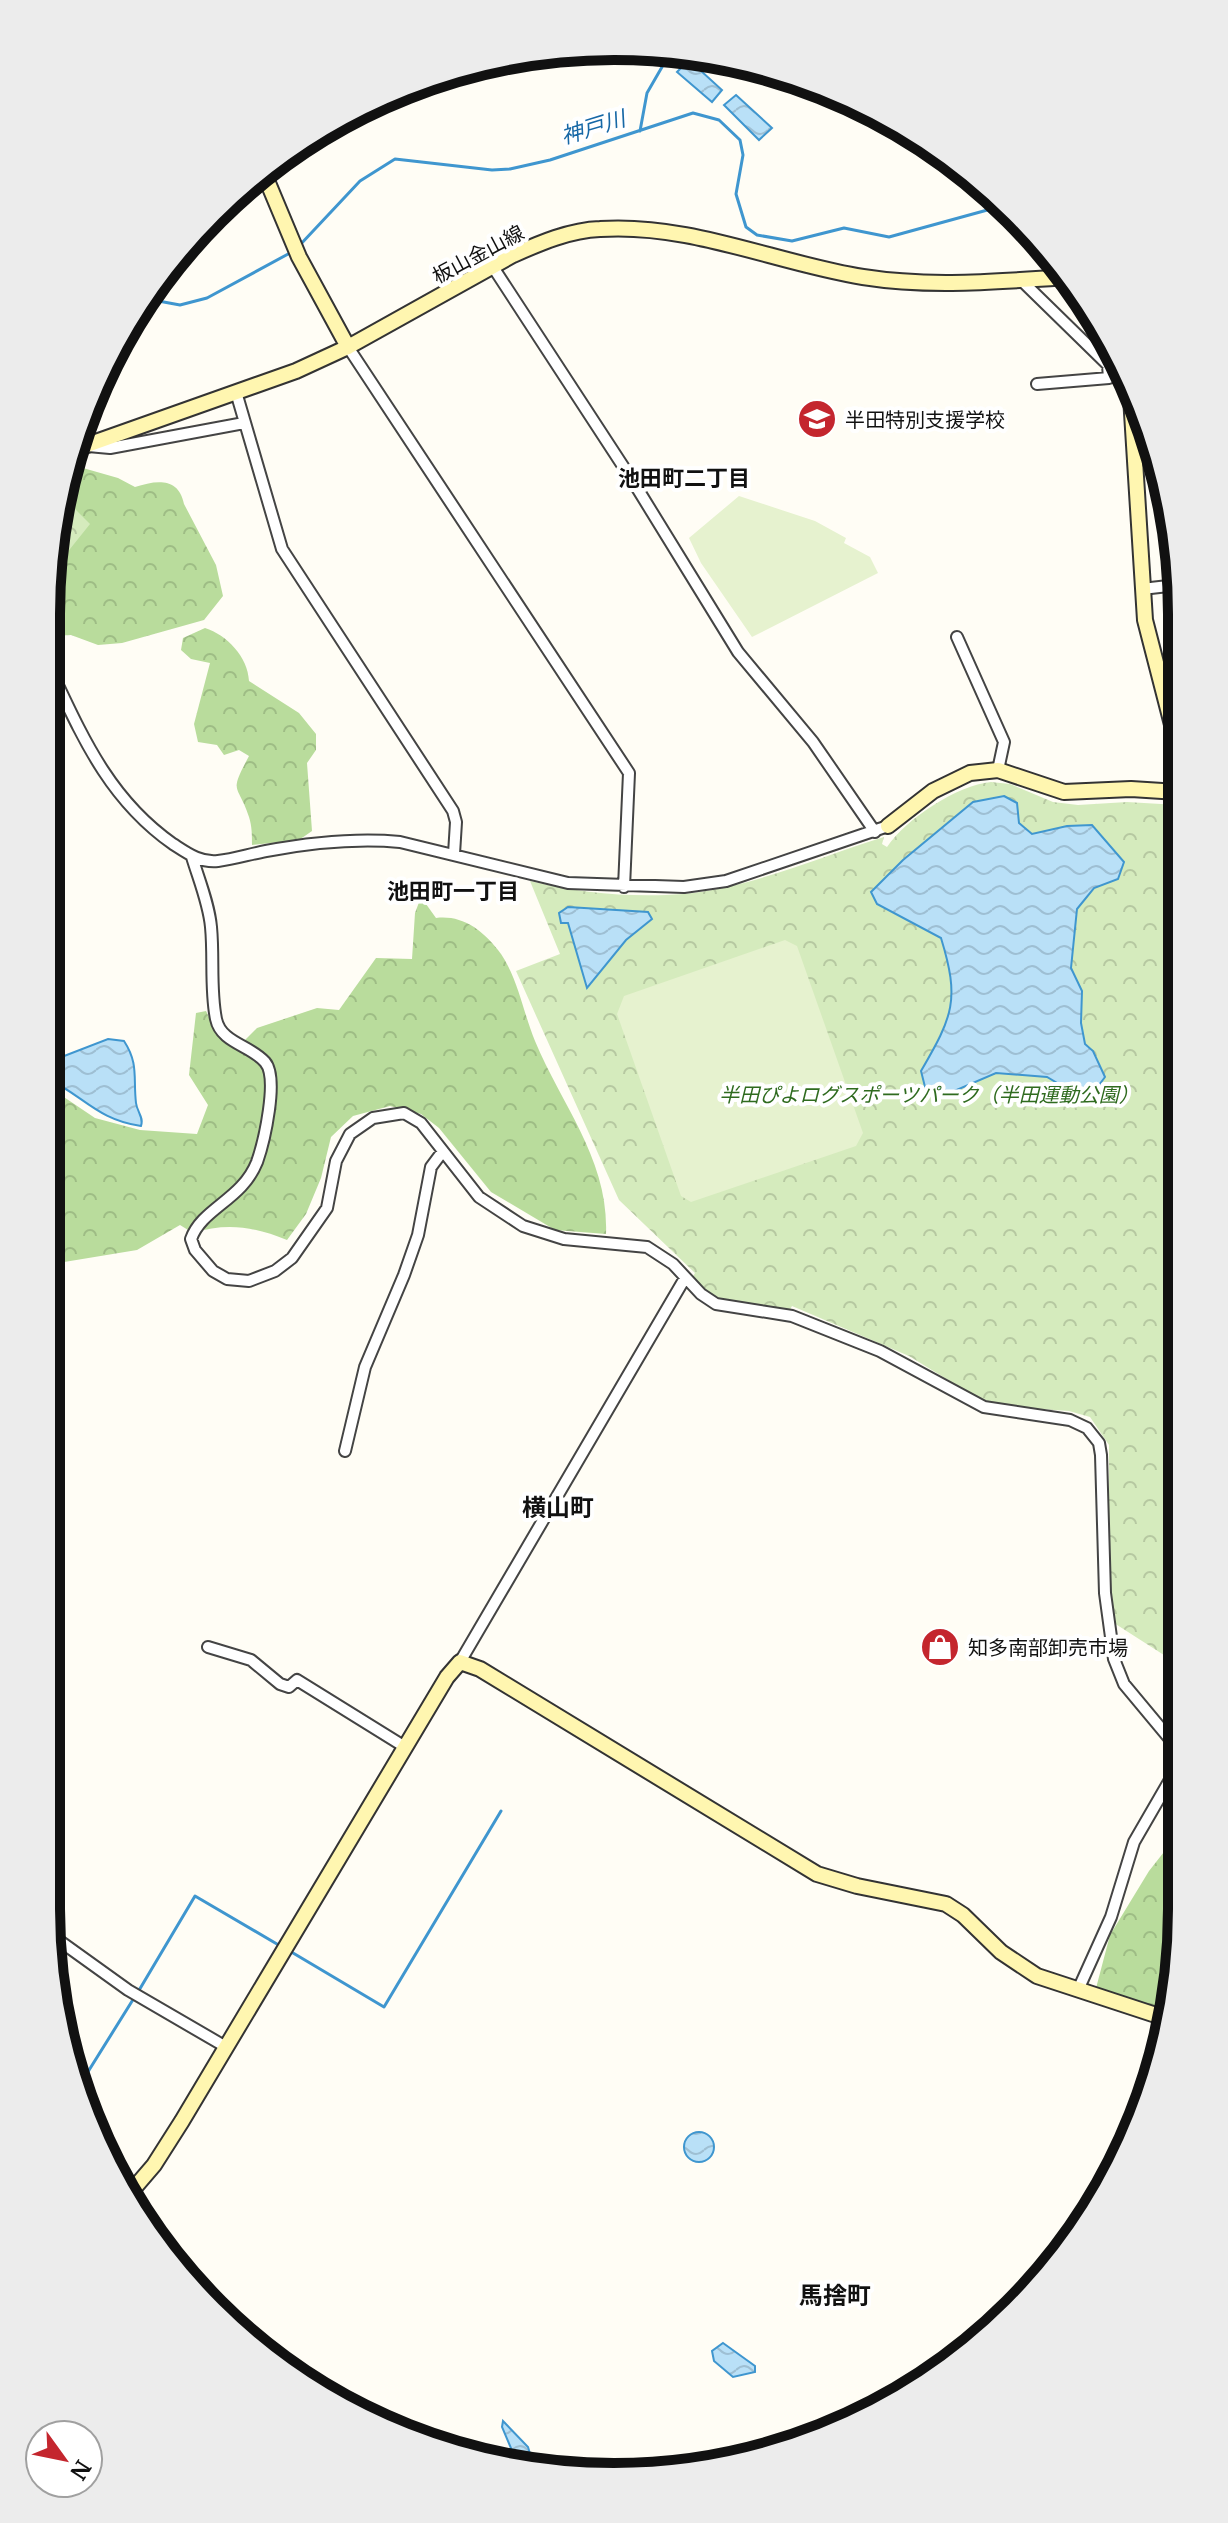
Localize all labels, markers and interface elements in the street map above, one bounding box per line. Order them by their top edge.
water label: 神戸川 [557,103,631,150]
street label: 板山金山線 [428,219,528,289]
school or university icon: 半田特別支援学校 [796,398,838,440]
place label: 半田特別支援学校 [845,407,1005,432]
district label: 池田町二丁目 [618,464,750,492]
district label: 池田町一丁目 [387,877,519,905]
park label: 半田ぴよログスポーツパーク（半田運動公園） [719,1082,1139,1107]
district label: 横山町 [522,1492,594,1523]
shop icon: 知多南部卸売市場 [919,1626,961,1668]
place label: 知多南部卸売市場 [968,1635,1128,1660]
district label: 馬捨町 [799,2280,871,2311]
north arrow [24,2419,104,2499]
text: N [64,2455,97,2485]

